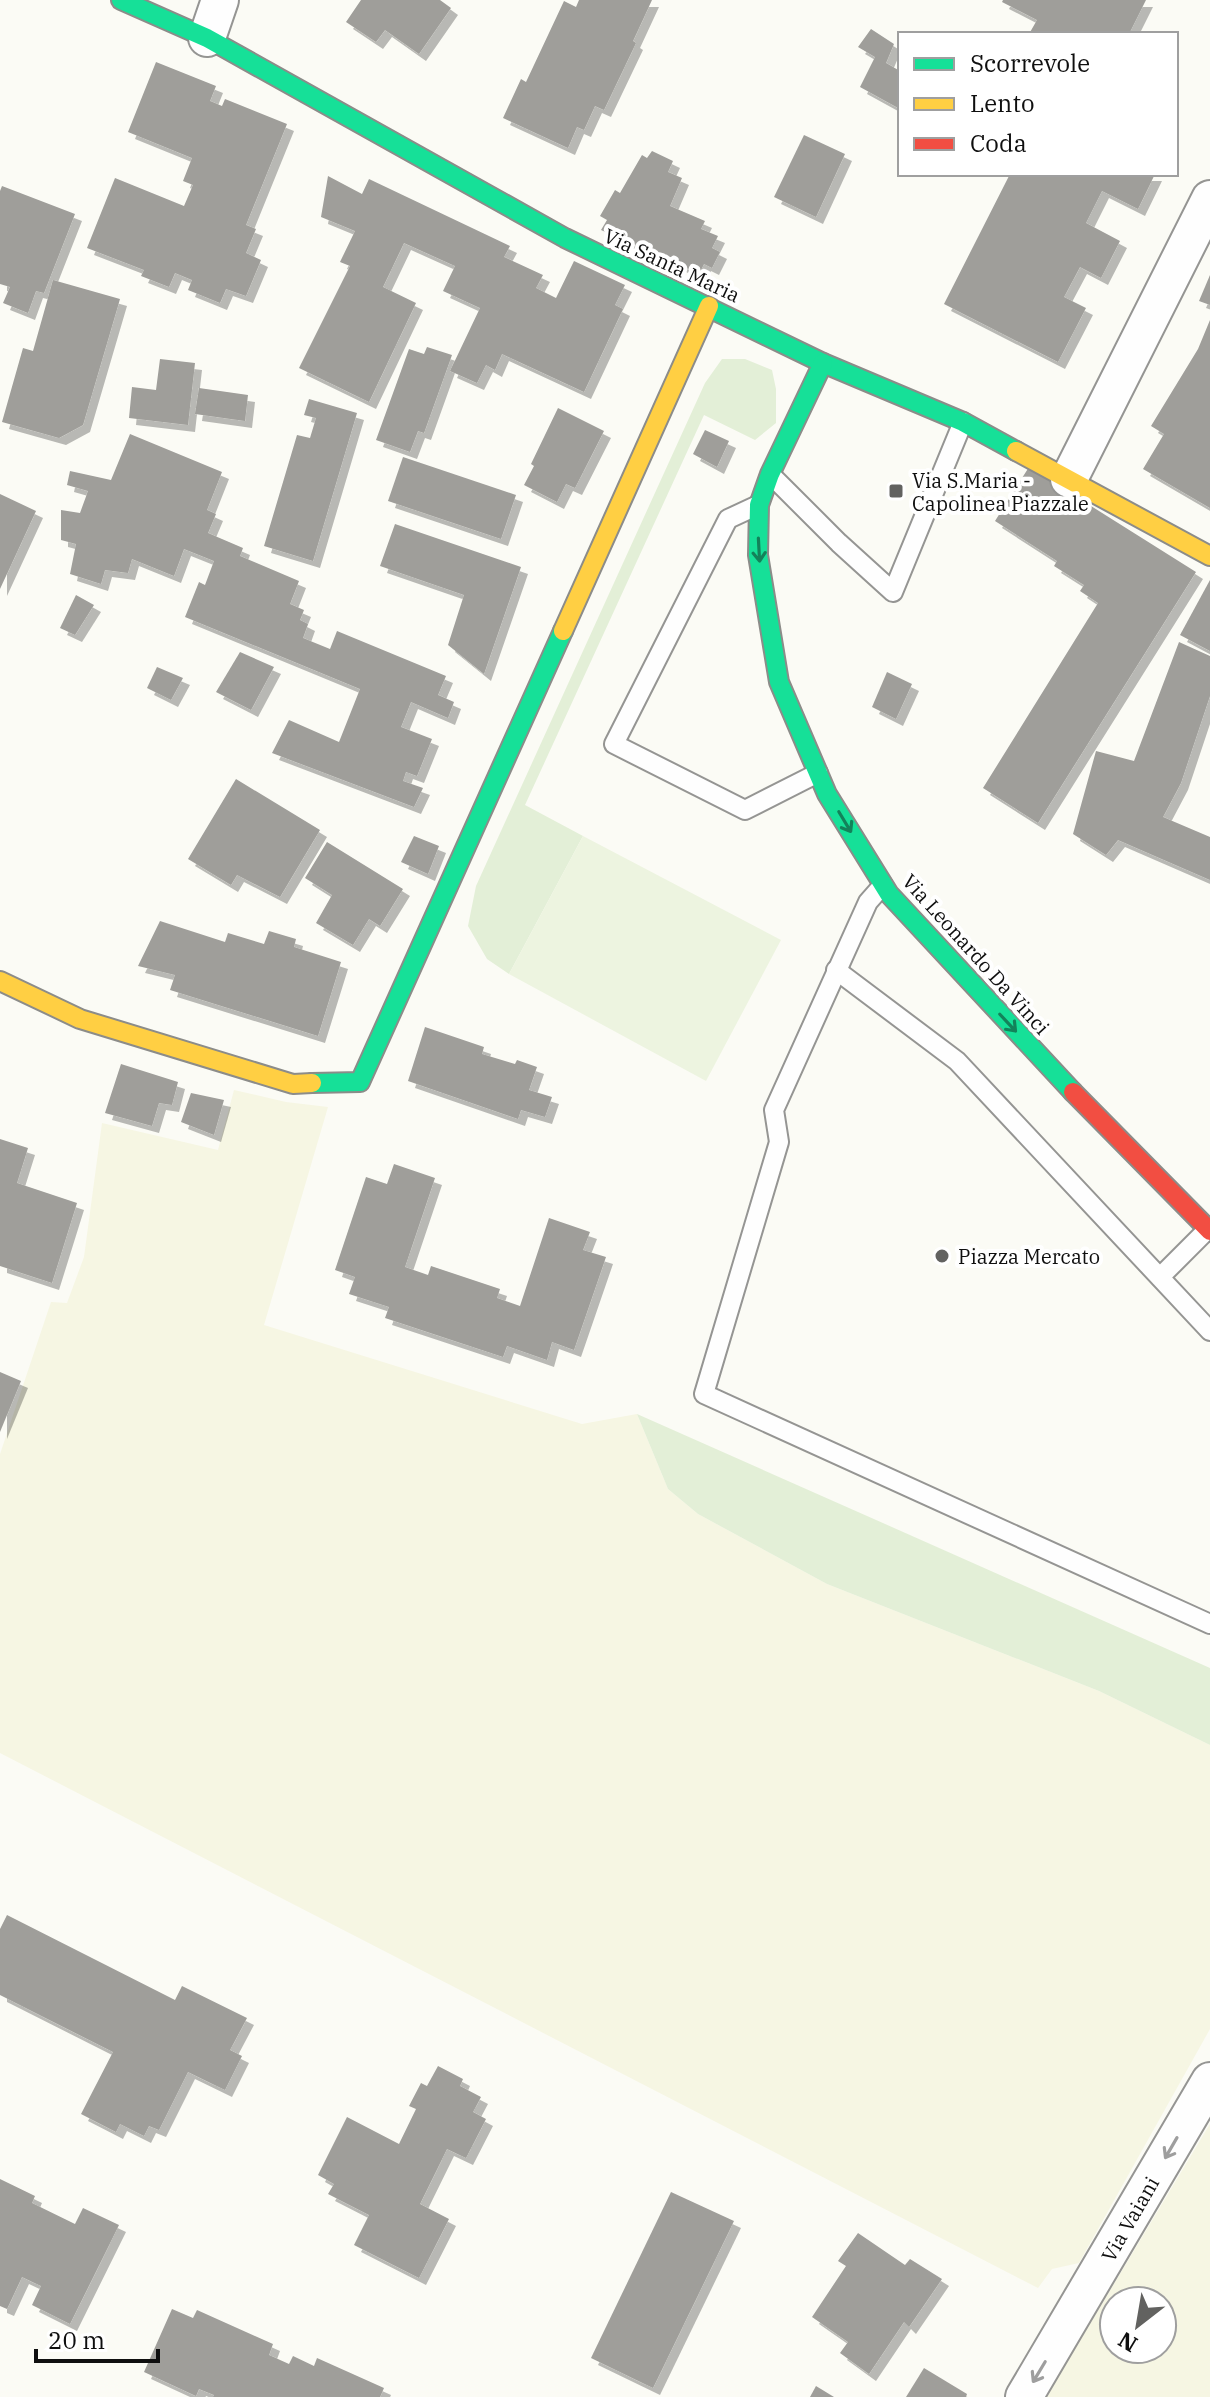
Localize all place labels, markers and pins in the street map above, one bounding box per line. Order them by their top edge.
place label: Via S.Maria - Capolinea Piazzale [912,467,1089,517]
marker: Via S.Maria - Capolinea Piazzale [887,482,905,500]
place label: Piazza Mercato [958,1243,1100,1270]
marker: Piazza Mercato [933,1247,951,1265]

